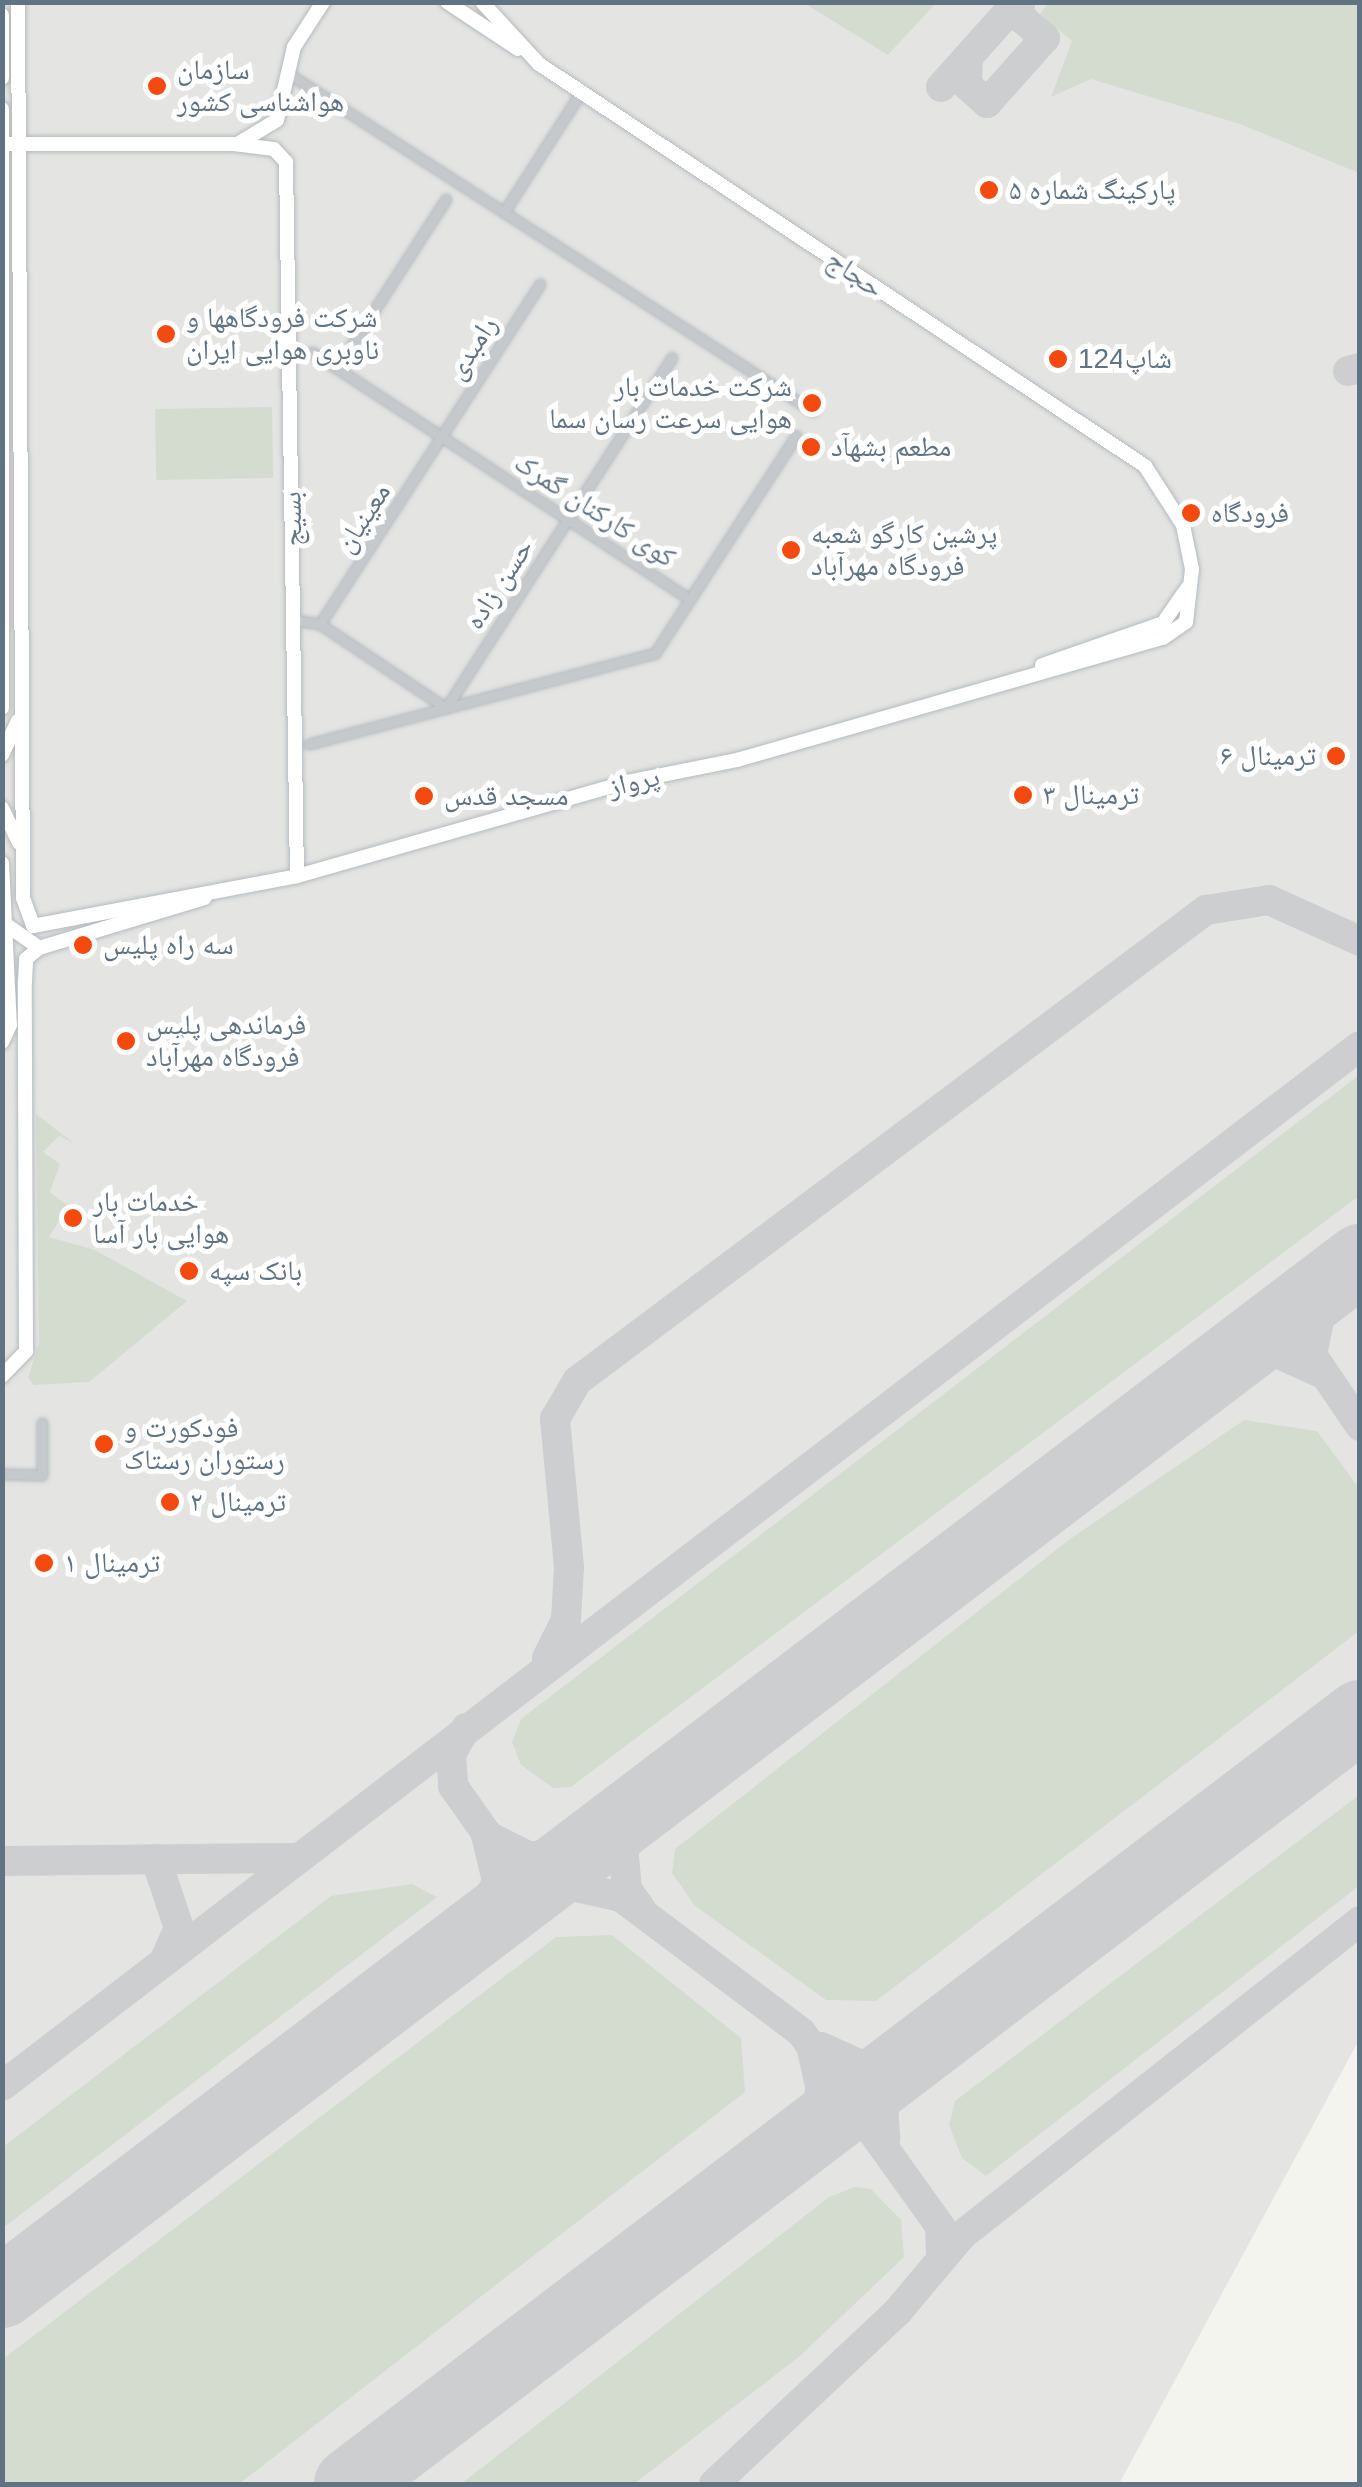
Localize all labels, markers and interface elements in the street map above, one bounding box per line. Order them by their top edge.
place label: سازمان هواشناسی کشور [177,53,344,119]
marker: سازمان هواشناسی کشور [146,75,168,97]
place label: پارکینگ شماره ۵ [1009,173,1176,207]
marker: پارکینگ شماره ۵ [978,179,1000,201]
street label: حجاج [820,243,890,305]
place label: شرکت فرودگاهها و ناوبری هوایی ایران [186,301,379,367]
street label: رامبدی [439,310,505,386]
marker: شرکت فرودگاهها و ناوبری هوایی ایران [155,323,177,345]
place label: 124شاپ [1078,342,1172,376]
marker: 124شاپ [1047,348,1069,370]
place label: شرکت خدمات بار هوایی سرعت رسان سما [549,370,792,436]
marker: شرکت خدمات بار هوایی سرعت رسان سما [801,392,823,414]
place label: مطعم بشهآد [831,430,951,464]
marker: مطعم بشهآد [800,436,822,458]
street label: کوی کارکنان گمرک [508,446,682,574]
street label: معینیان [328,477,398,559]
street label: بسیج [275,491,309,547]
place label: فرودگاه [1211,496,1289,530]
marker: فرودگاه [1180,502,1202,524]
place label: پرشین کارگو شعبه فرودگاه مهرآباد [811,517,997,583]
street label: حسن زاده [457,532,541,636]
marker: پرشین کارگو شعبه فرودگاه مهرآباد [780,539,802,561]
place label: ترمینال ۶ [1220,739,1316,773]
marker: ترمینال ۶ [1325,745,1347,767]
street label: پرواز [605,760,663,804]
place label: ترمینال ۳ [1043,778,1139,812]
place label: مسجد قدس [444,779,568,813]
marker: ترمینال ۳ [1012,784,1034,806]
marker: مسجد قدس [413,785,435,807]
place label: سه راه پلیس [103,928,234,962]
marker: سه راه پلیس [72,934,94,956]
place label: فرماندهی پلیس فرودگاه مهرآباد [146,1008,306,1074]
marker: فرماندهی پلیس فرودگاه مهرآباد [115,1030,137,1052]
place label: خدمات بار هوایی بار آسا [93,1185,229,1251]
marker: خدمات بار هوایی بار آسا [62,1207,84,1229]
place label: بانک سپه [209,1254,302,1288]
marker: بانک سپه [178,1260,200,1282]
place label: فودکورت و رستوران رستاک [124,1411,285,1477]
marker: فودکورت و رستوران رستاک [93,1433,115,1455]
place label: ترمینال ۲ [190,1485,286,1519]
marker: ترمینال ۲ [159,1491,181,1513]
place label: ترمینال ۱ [64,1546,160,1580]
marker: ترمینال ۱ [33,1552,55,1574]

